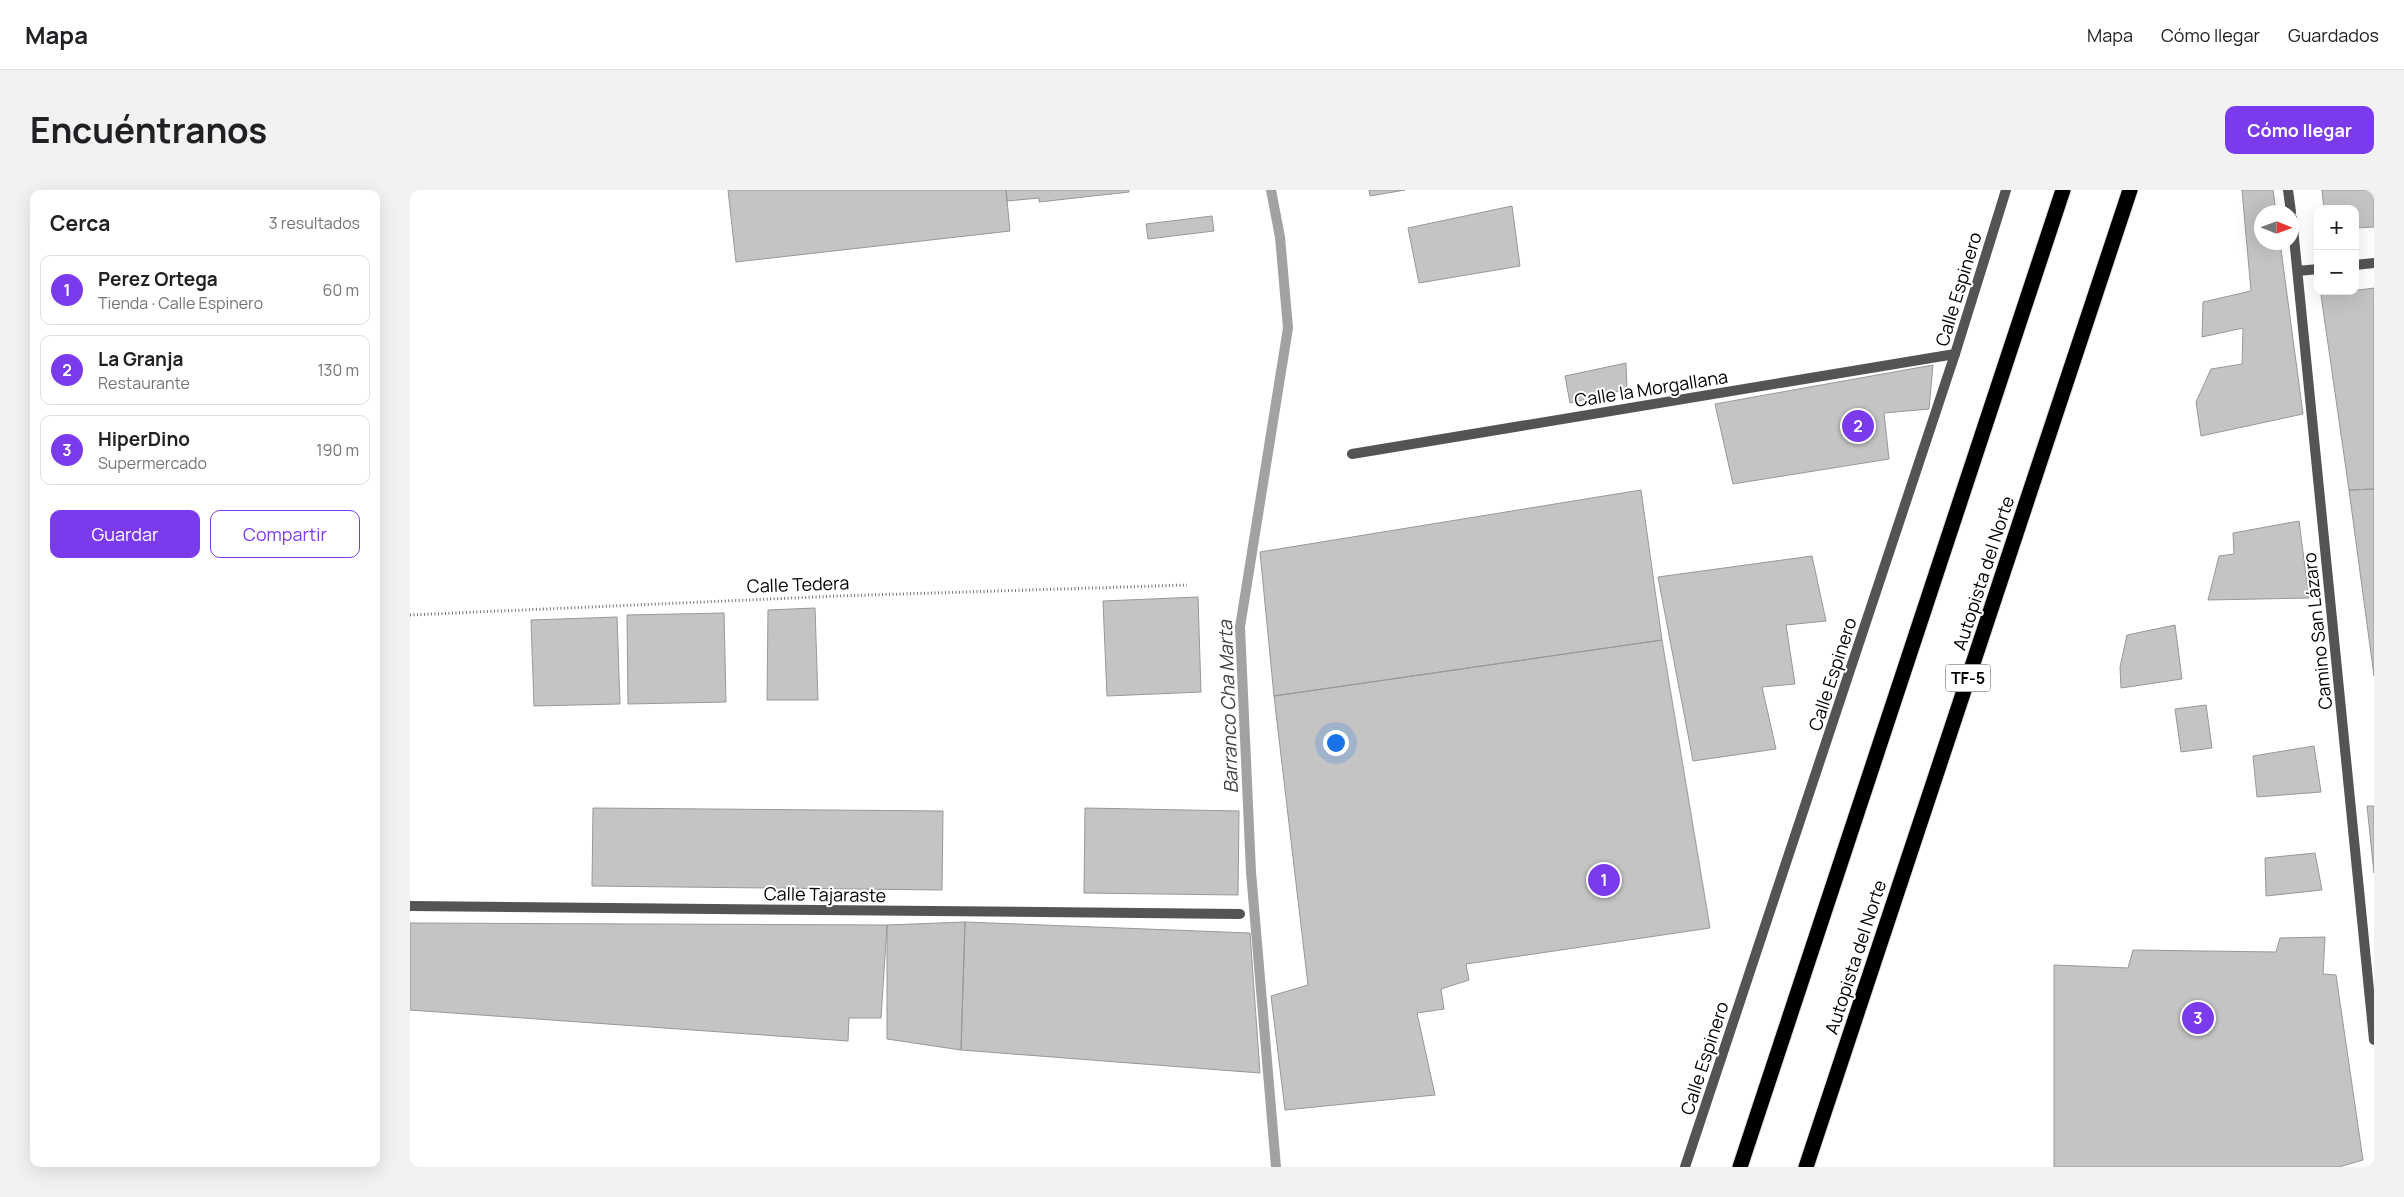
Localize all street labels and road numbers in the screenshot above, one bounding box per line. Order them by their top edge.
street label: Calle Espinero [1929,229,1987,349]
street label: Calle la Morgallana [1573,364,1729,412]
street label: Autopista del Norte [1947,493,2019,653]
street label: Camino San Lázaro [2297,551,2337,711]
street label: Calle Tedera [746,570,850,598]
street label: Calle Espinero [1802,614,1862,734]
road number: TF-5 [1946,664,1990,692]
street label: Autopista del Norte [1819,877,1891,1037]
street label: Calle Tajaraste [764,881,886,907]
street label: Calle Espinero [1674,998,1734,1118]

